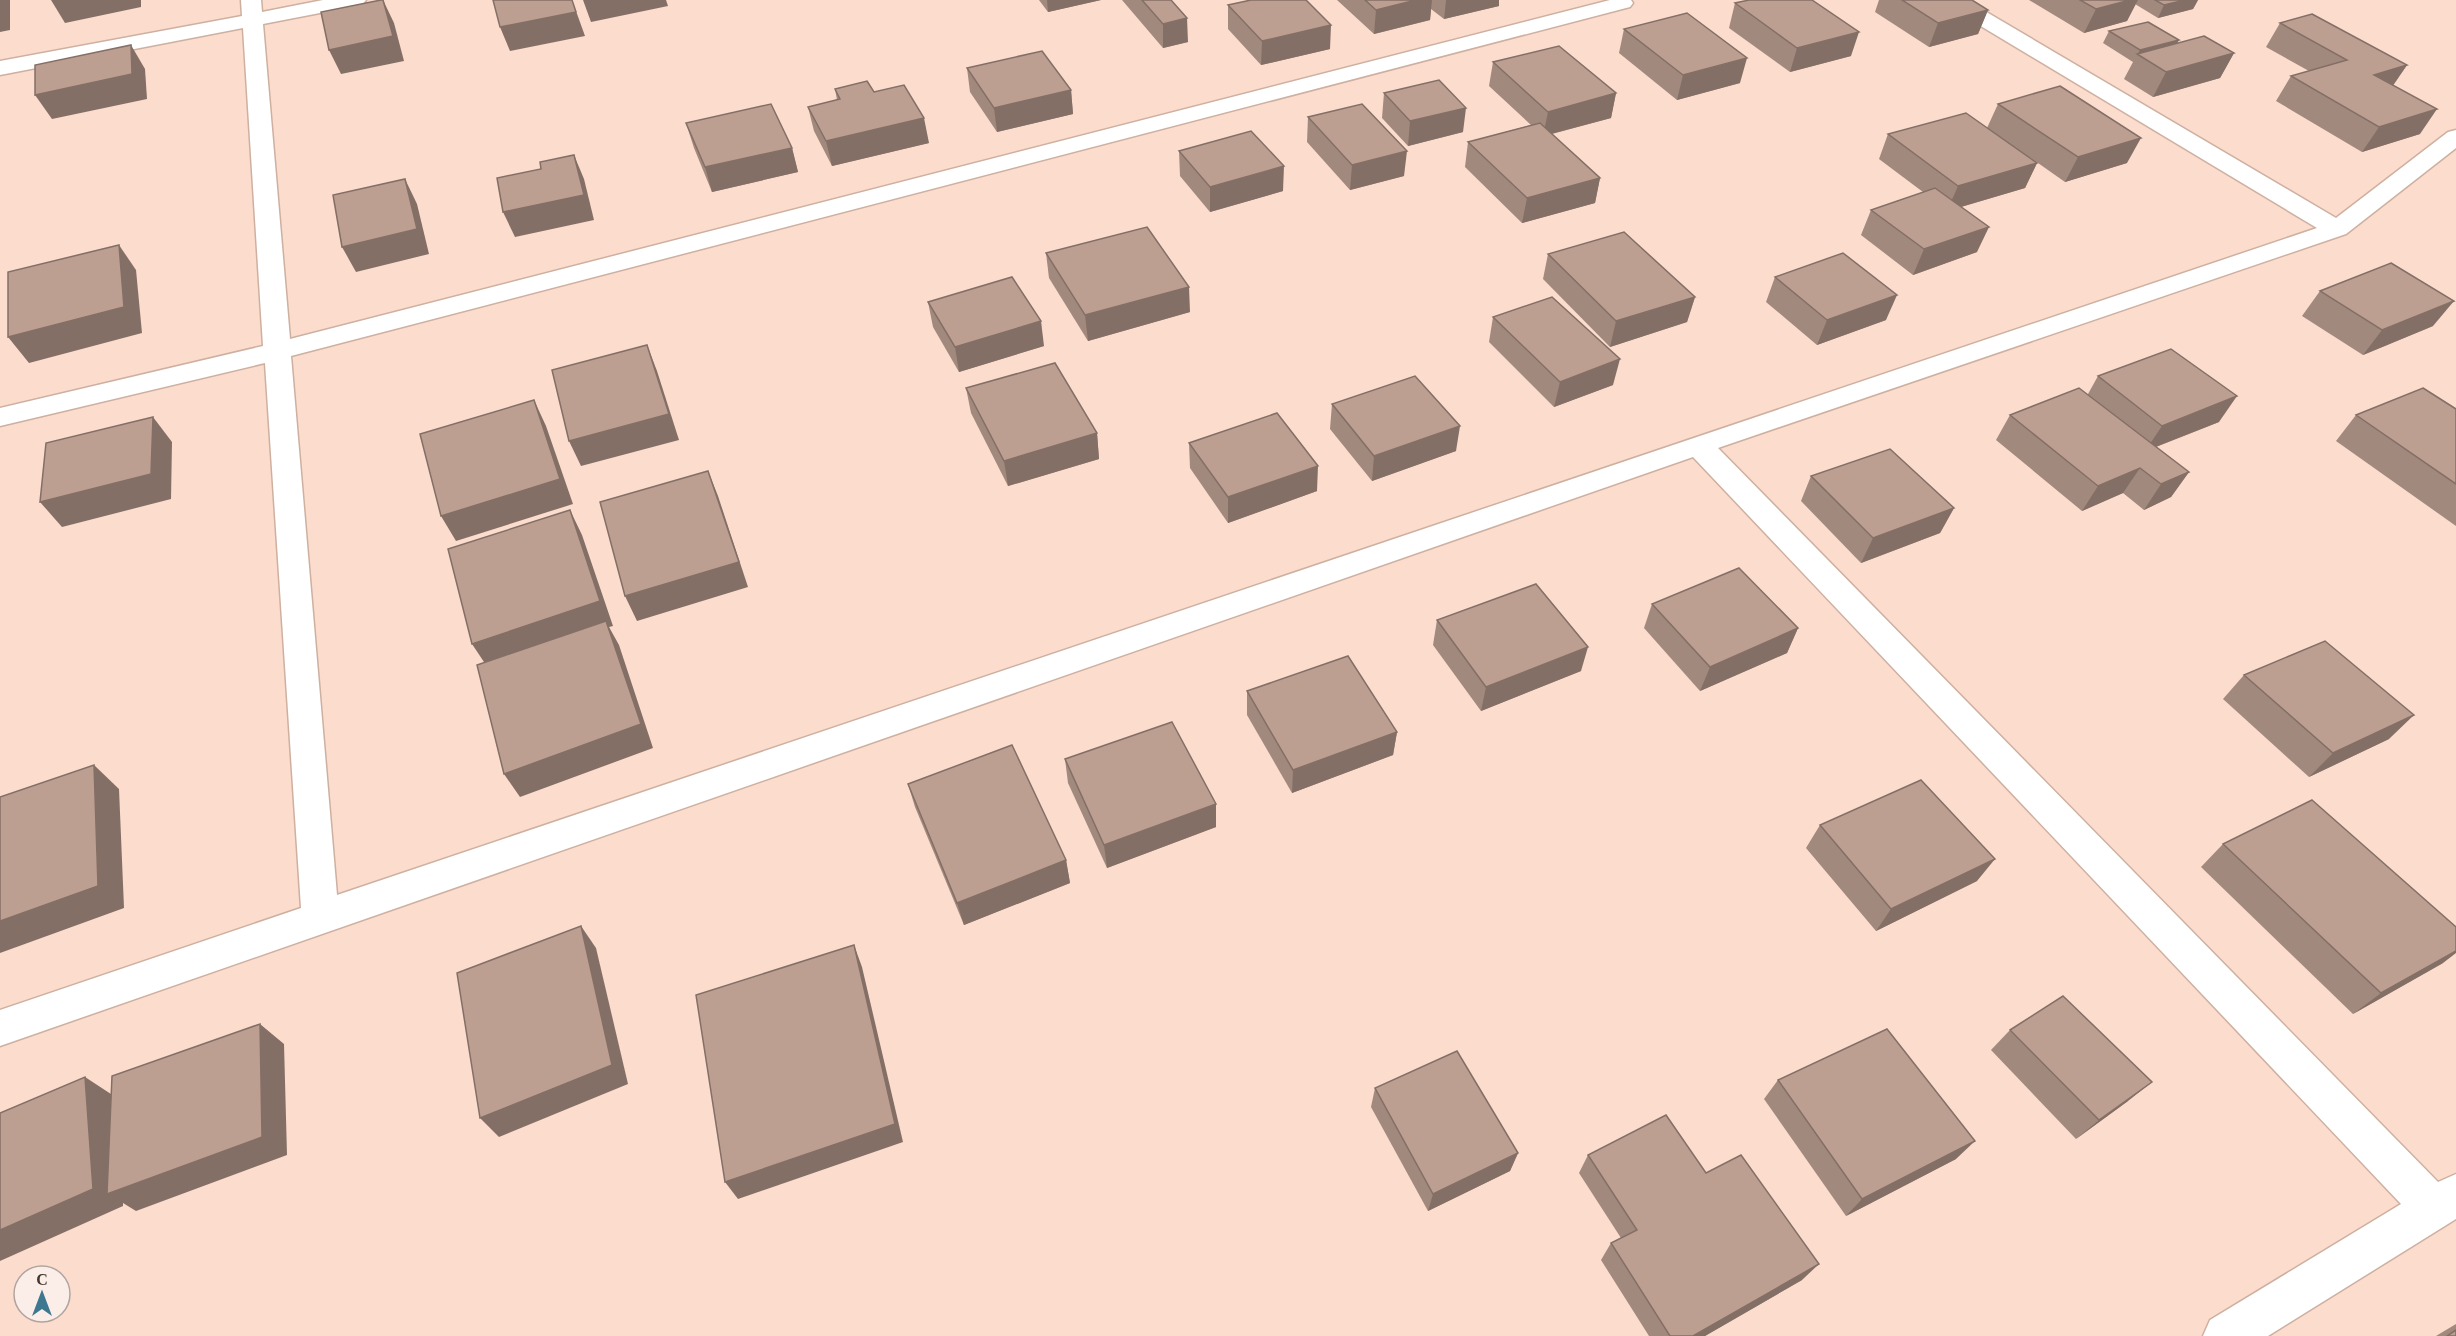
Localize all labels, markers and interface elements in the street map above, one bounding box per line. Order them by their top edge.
north arrow [12,1264,72,1324]
text: С [36,1271,48,1288]

